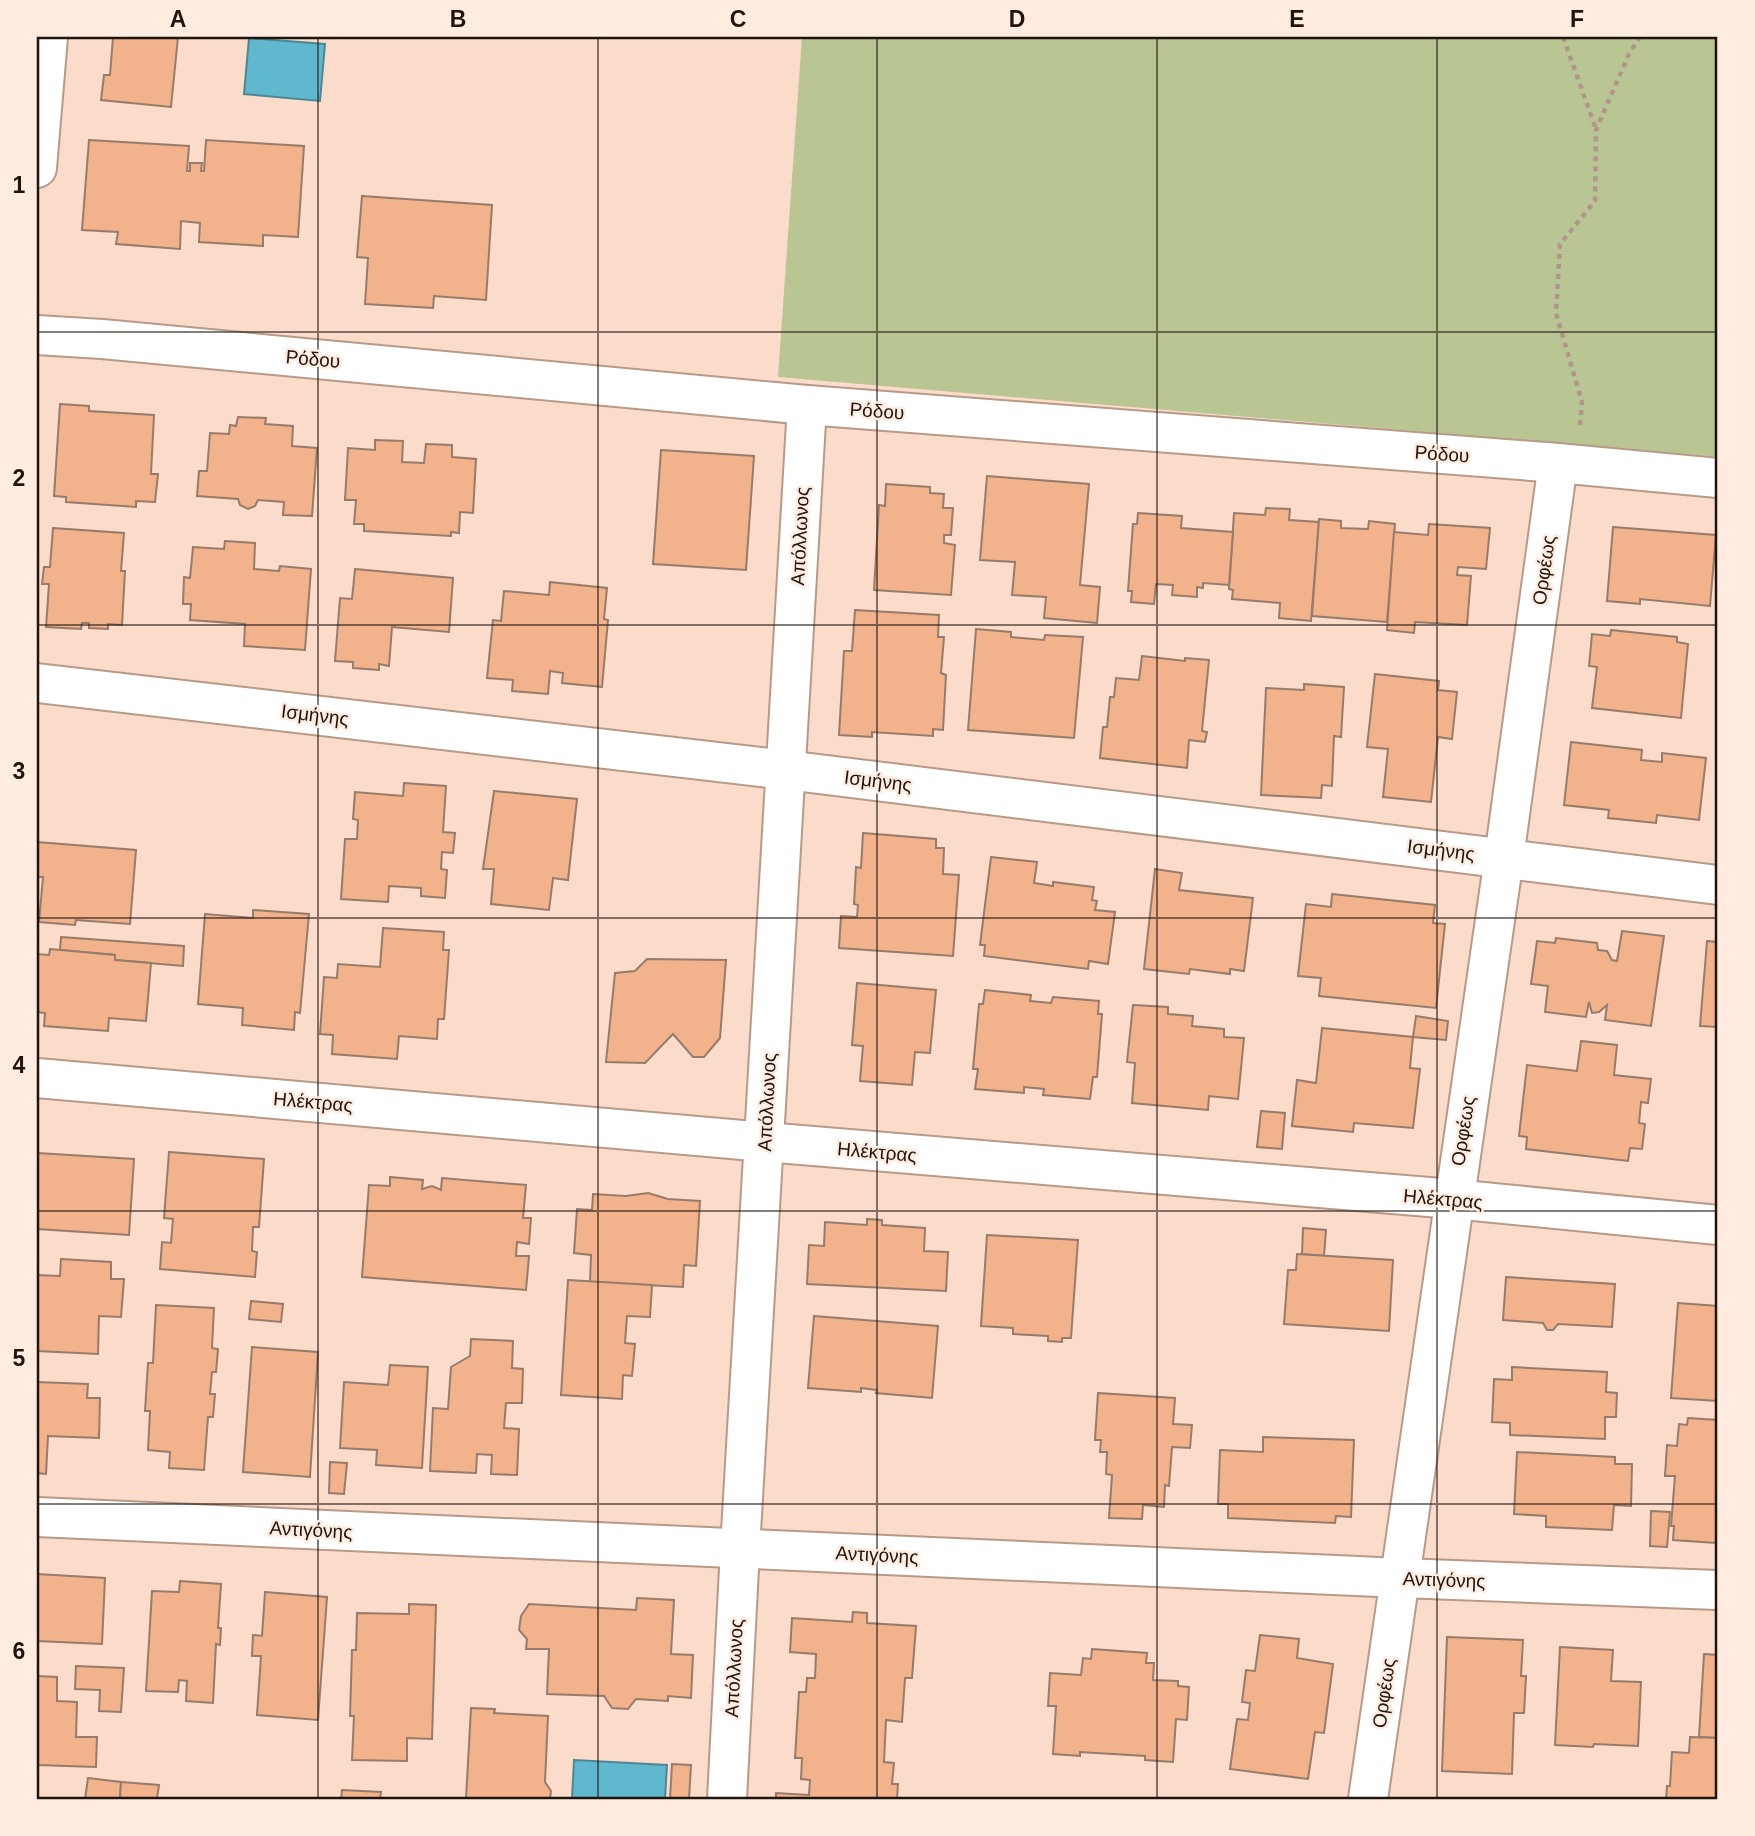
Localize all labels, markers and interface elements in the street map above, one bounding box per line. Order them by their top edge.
text: A [170,6,186,32]
text: B [450,6,466,32]
text: C [730,6,746,32]
text: D [1009,6,1025,32]
text: E [1289,6,1305,32]
text: F [1570,6,1584,32]
text: 1 [13,172,26,198]
street label: Ρόδου [285,346,341,372]
street label: Ρόδου [849,399,905,423]
street label: Ρόδου [1414,442,1470,466]
text: 2 [13,465,25,491]
street label: Απόλλωνος [787,486,813,586]
street label: Ορφέως [1529,534,1559,606]
street label: Ισμήνης [280,700,350,730]
text: 3 [13,758,25,784]
street label: Ισμήνης [843,766,913,796]
street label: Ισμήνης [1406,835,1476,865]
text: 4 [13,1052,26,1078]
street label: Απόλλωνος [754,1052,780,1152]
street label: Ηλέκτρας [272,1088,354,1116]
street label: Ορφέως [1447,1095,1479,1167]
street label: Ηλέκτρας [836,1138,918,1166]
street label: Ηλέκτρας [1402,1185,1484,1213]
text: 5 [13,1345,26,1371]
street label: Αντιγόνης [269,1517,353,1543]
street label: Αντιγόνης [835,1542,919,1568]
street label: Αντιγόνης [1402,1568,1486,1592]
street label: Απόλλωνος [721,1618,747,1718]
text: 6 [13,1638,25,1664]
street label: Ορφέως [1369,1657,1399,1729]

